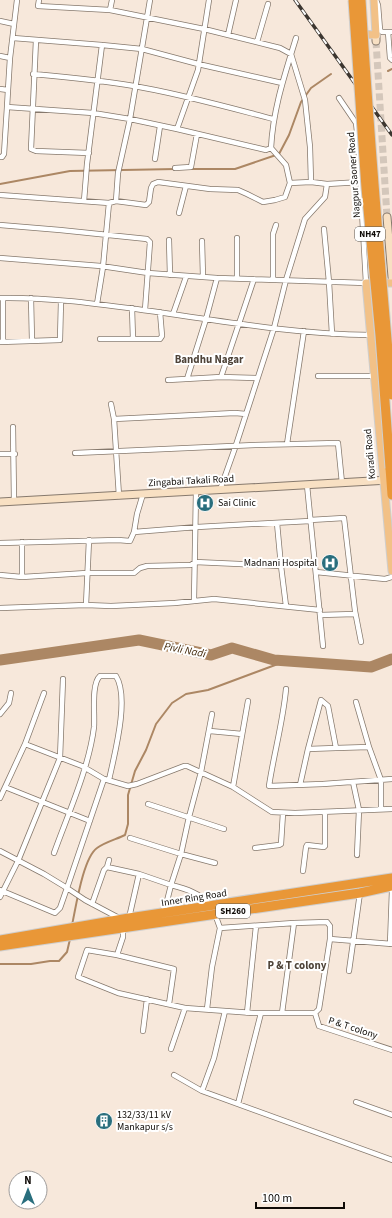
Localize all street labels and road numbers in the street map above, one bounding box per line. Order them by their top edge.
street label: Nagpur Saoner Road [344,132,364,218]
road number: NH47 [355,227,385,241]
street label: Koradi Road [361,428,379,480]
street label: Zingabai Takali Road [148,472,234,490]
street label: Inner Ring Road [160,886,228,910]
road number: SH260 [216,904,250,918]
street label: P & T colony [327,1013,380,1043]

